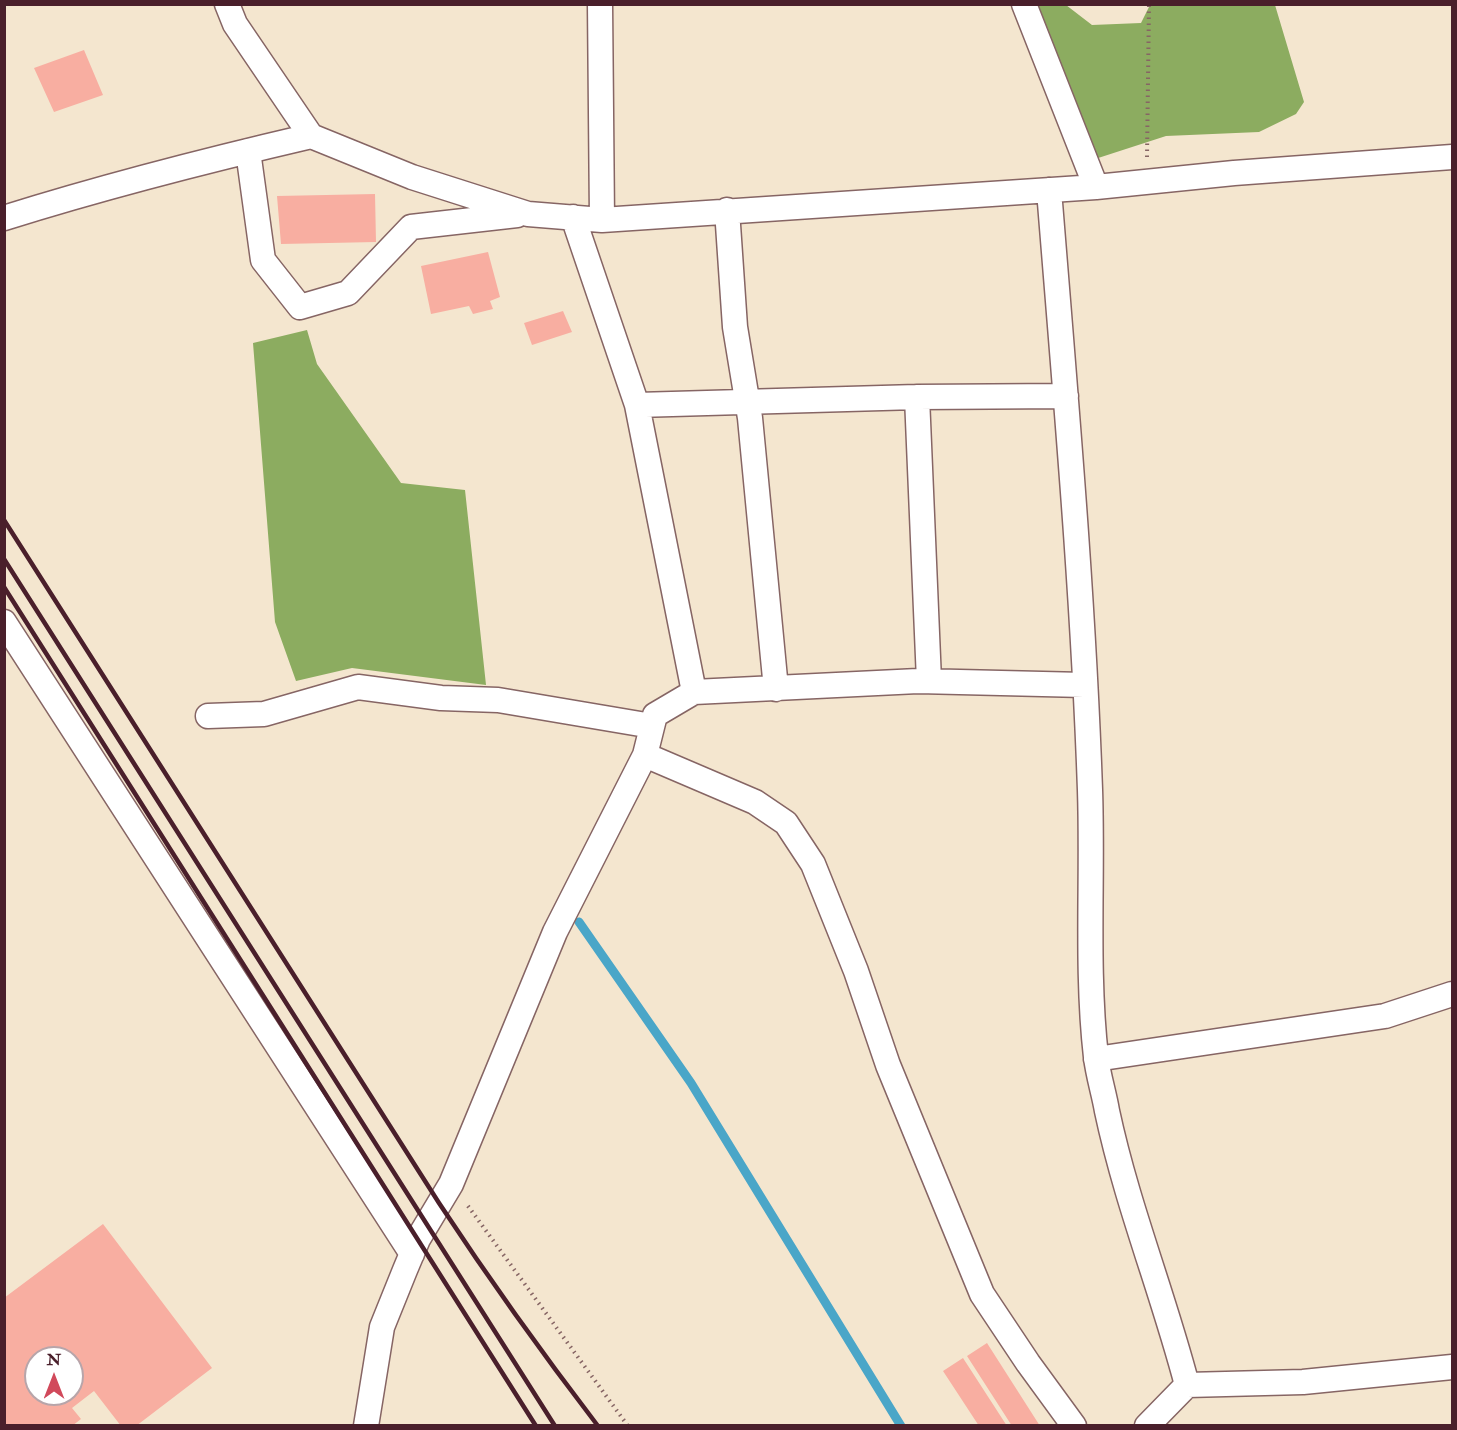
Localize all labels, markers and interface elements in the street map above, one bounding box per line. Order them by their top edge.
north arrow [24,1346,84,1406]
text: N [47,1350,61,1370]

